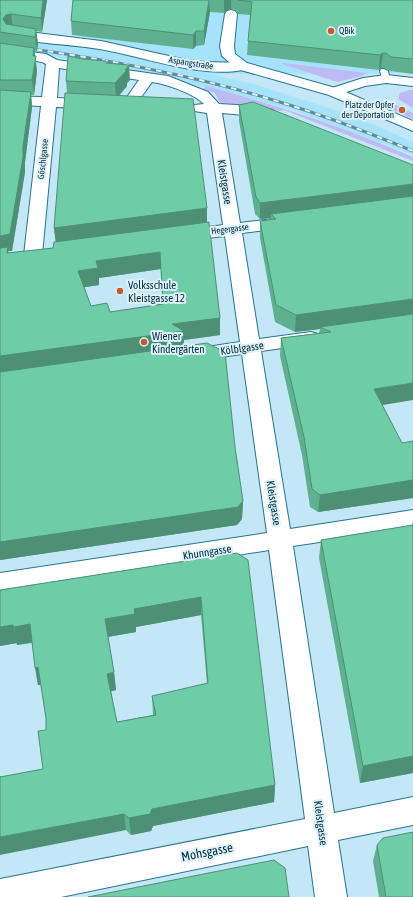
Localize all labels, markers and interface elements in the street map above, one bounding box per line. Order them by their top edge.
marker: QBik [326,26,336,36]
place label: QBik [339,26,355,36]
street label: Aspangstraße [168,55,214,71]
place label: Platz der Opfer der Deportation [342,100,394,120]
marker: Platz der Opfer der Deportation [397,105,407,115]
street label: Göschlgasse [36,138,50,180]
street label: Kleistgasse [216,159,234,205]
street label: Hegergasse [211,222,249,236]
place label: Volksschule Kleistgasse 12 [128,279,185,304]
marker: Volksschule Kleistgasse 12 [115,286,125,296]
place label: Wiener Kindergärten [152,330,205,355]
marker: Wiener Kindergärten [139,337,149,347]
street label: Kölblgasse [220,339,264,357]
street label: Kleistgasse [265,480,283,526]
street label: Khunngasse [182,542,232,562]
street label: Kleistgasse [312,800,330,846]
street label: Mohsgasse [180,840,234,864]

